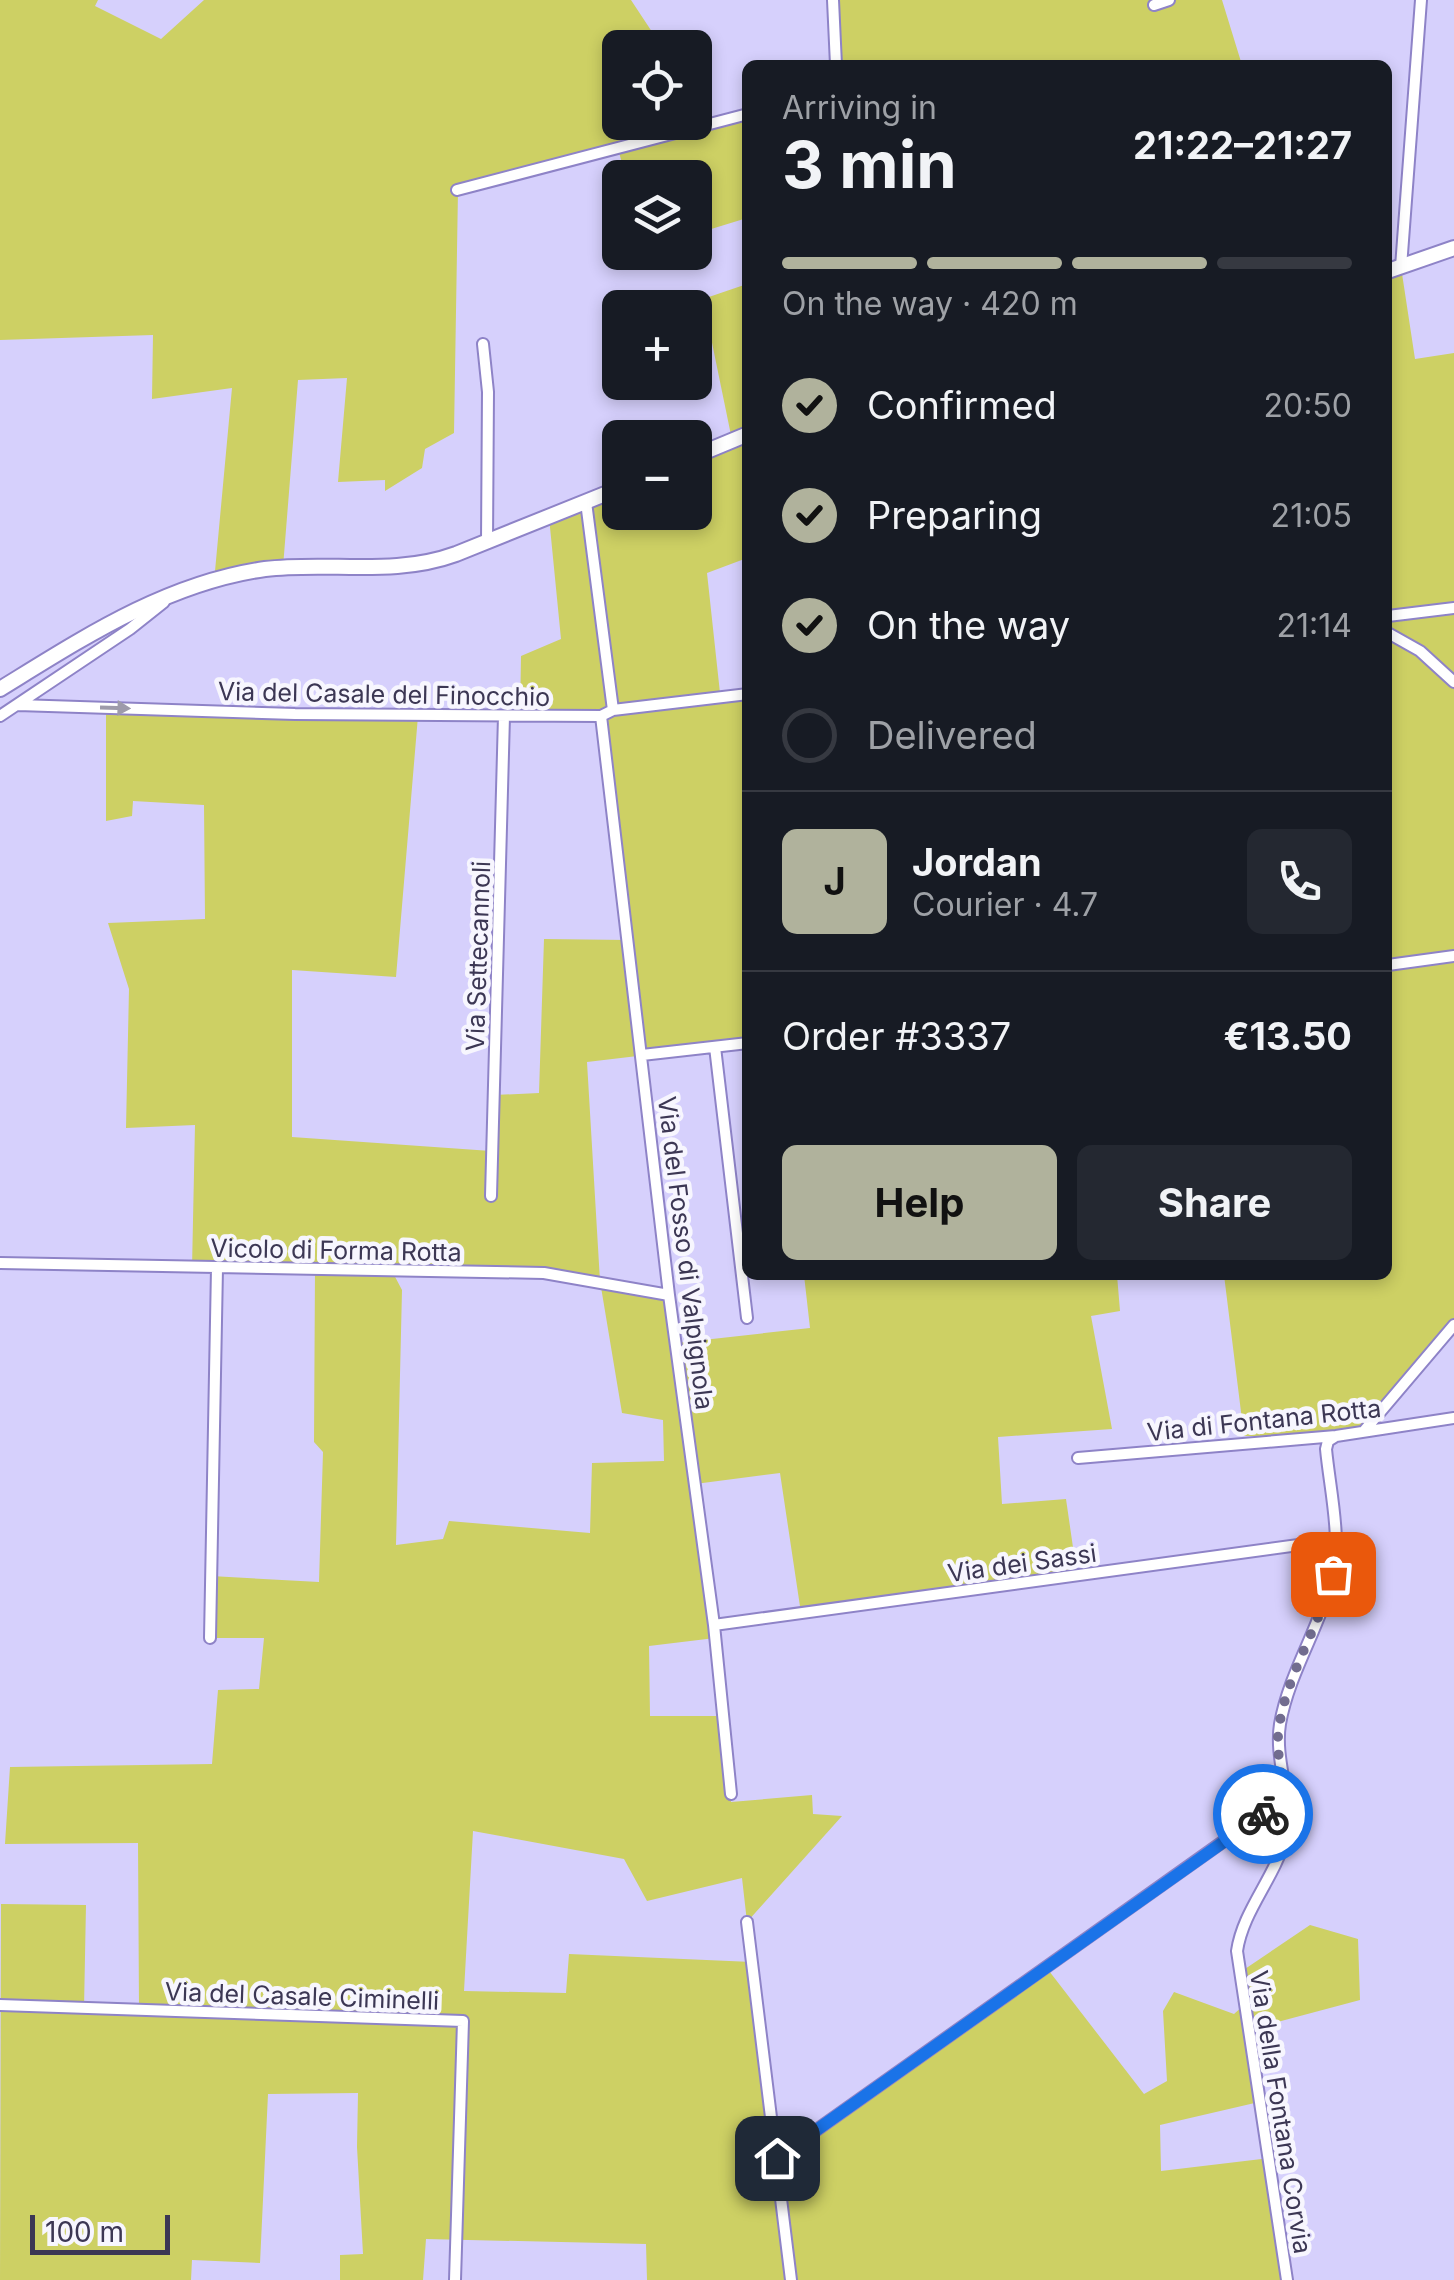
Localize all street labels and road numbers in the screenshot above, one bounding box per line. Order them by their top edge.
street label: Via del Casale del Finocchio [218,676,550,712]
street label: Via Settecannoli [460,860,496,1052]
street label: Via del Fosso di Valpignola [652,1095,720,1411]
street label: Vicolo di Forma Rotta [210,1233,462,1267]
street label: Via di Fontana Rotta [1146,1393,1382,1447]
street label: Via dei Sassi [946,1538,1098,1588]
street label: Via della Fontana Corvia [1244,1968,1318,2256]
street label: Via del Casale Ciminelli [164,1976,440,2016]

